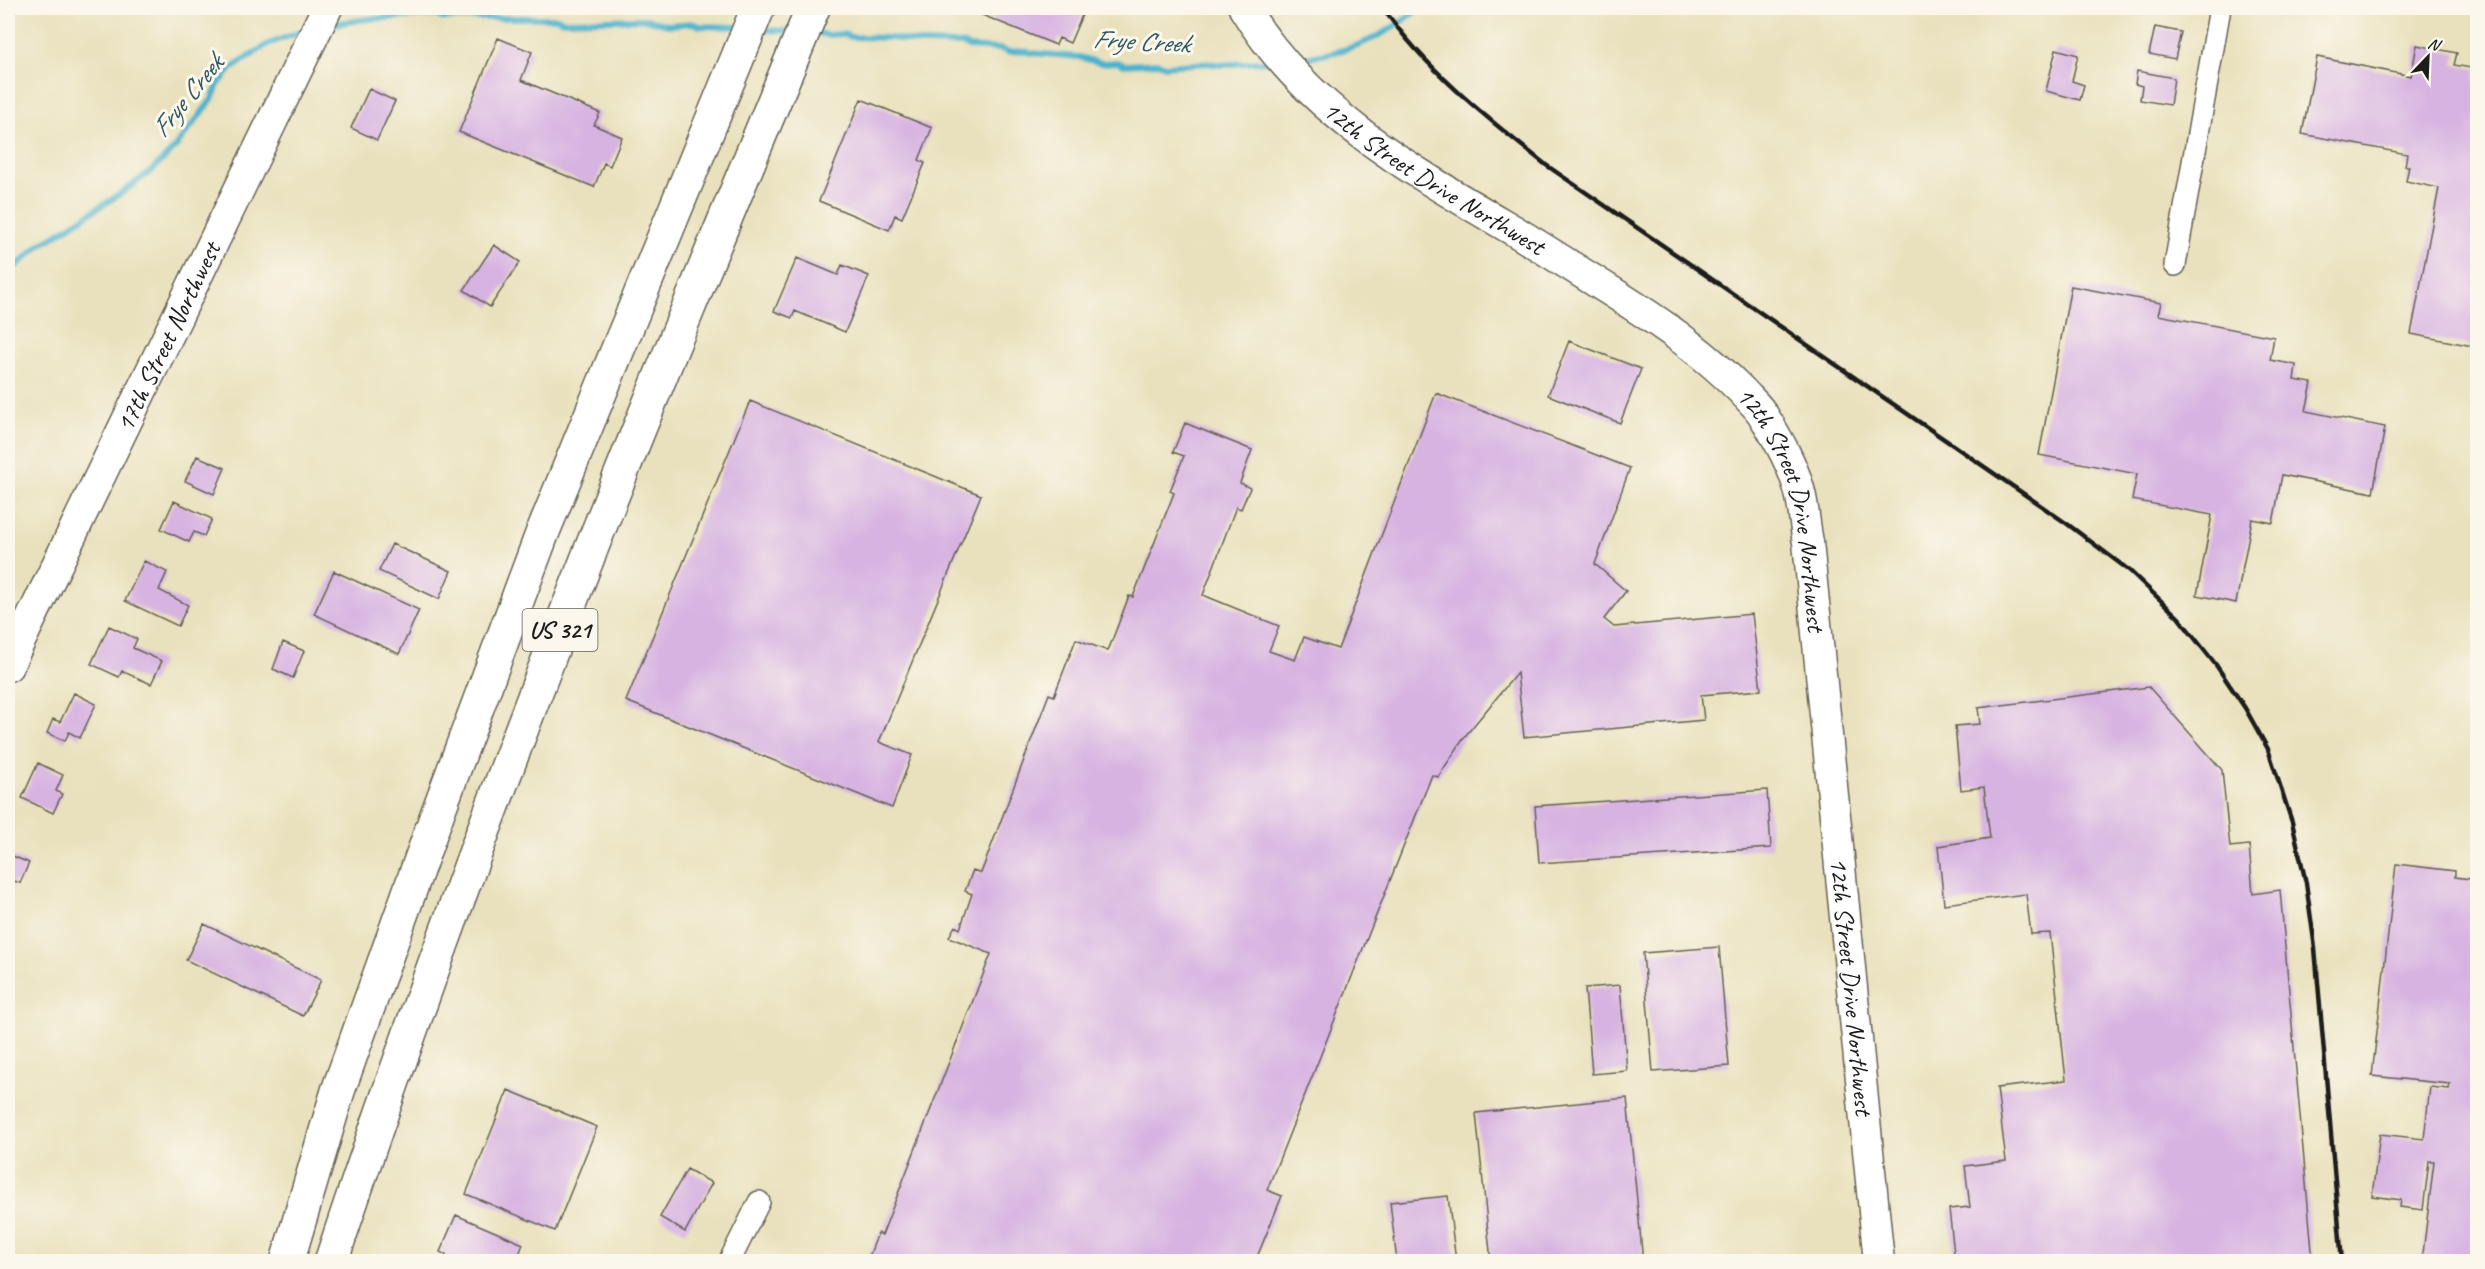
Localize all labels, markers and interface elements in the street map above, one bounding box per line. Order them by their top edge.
water label: Frye Creek [1092,22,1195,61]
north arrow [2398,27,2458,87]
text: N [2425,33,2445,56]
water label: Frye Creek [143,44,234,144]
street label: 12th Street Drive Northwest [1316,94,1553,264]
street label: 17th Street Northwest [108,235,229,437]
street label: 12th Street Drive Northwest [1729,380,1833,635]
road number: US 321 [522,609,598,651]
street label: 12th Street Drive Northwest [1822,856,1881,1119]

